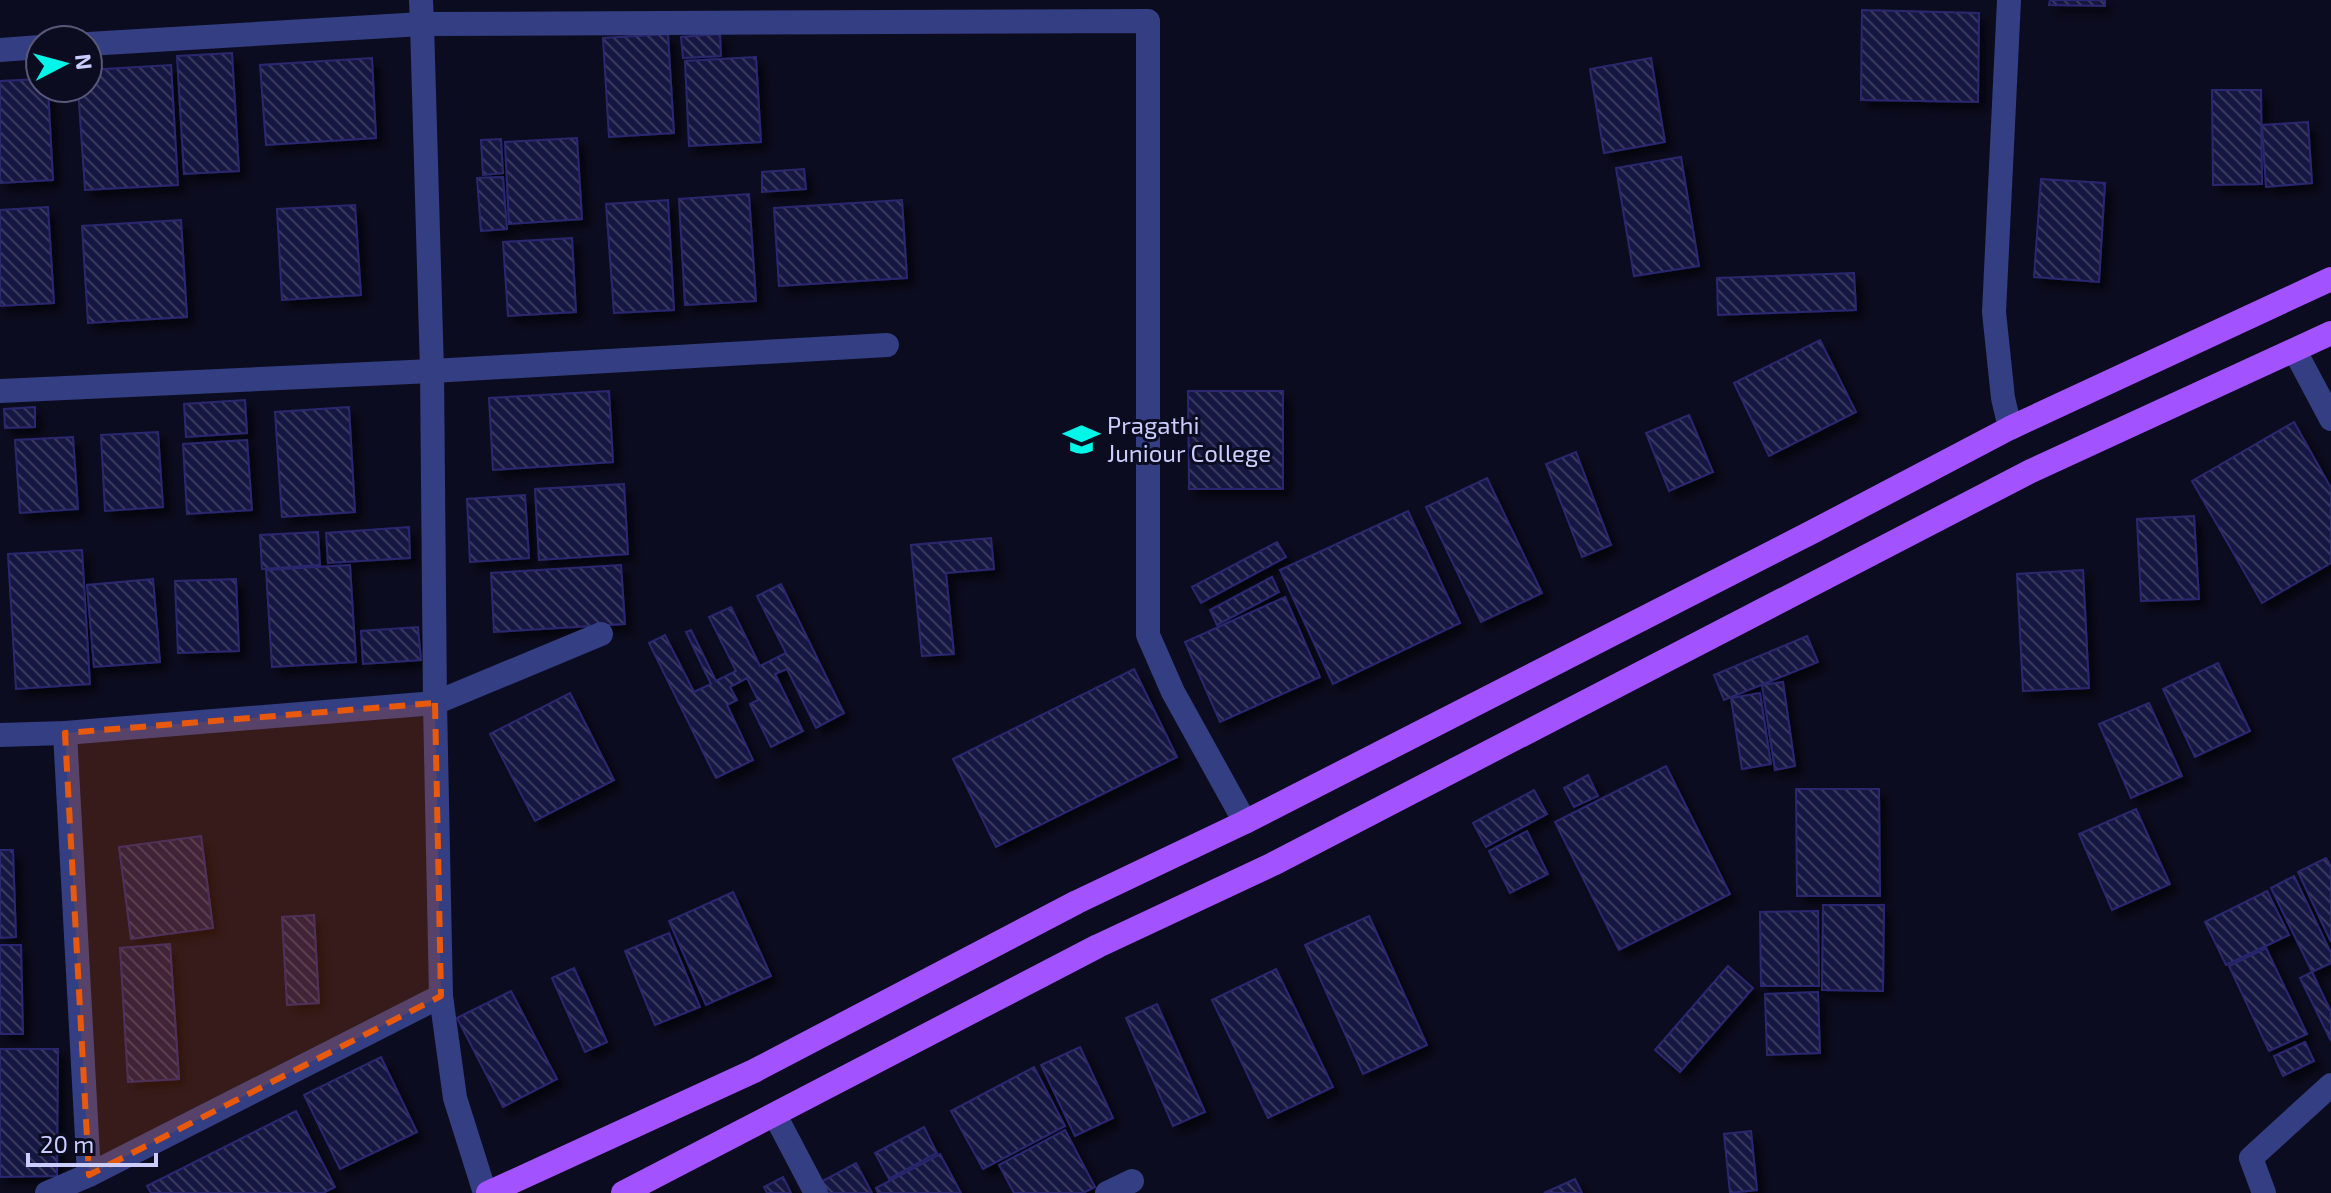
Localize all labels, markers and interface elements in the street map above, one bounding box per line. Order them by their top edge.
north arrow [24,24,104,104]
text: N [71,53,99,71]
place label: Pragathi Juniour College [1107,410,1271,467]
school or university icon: Pragathi Juniour College [1062,421,1100,459]
scale bar [28,1117,156,1167]
text: 20 m [40,1129,94,1158]

